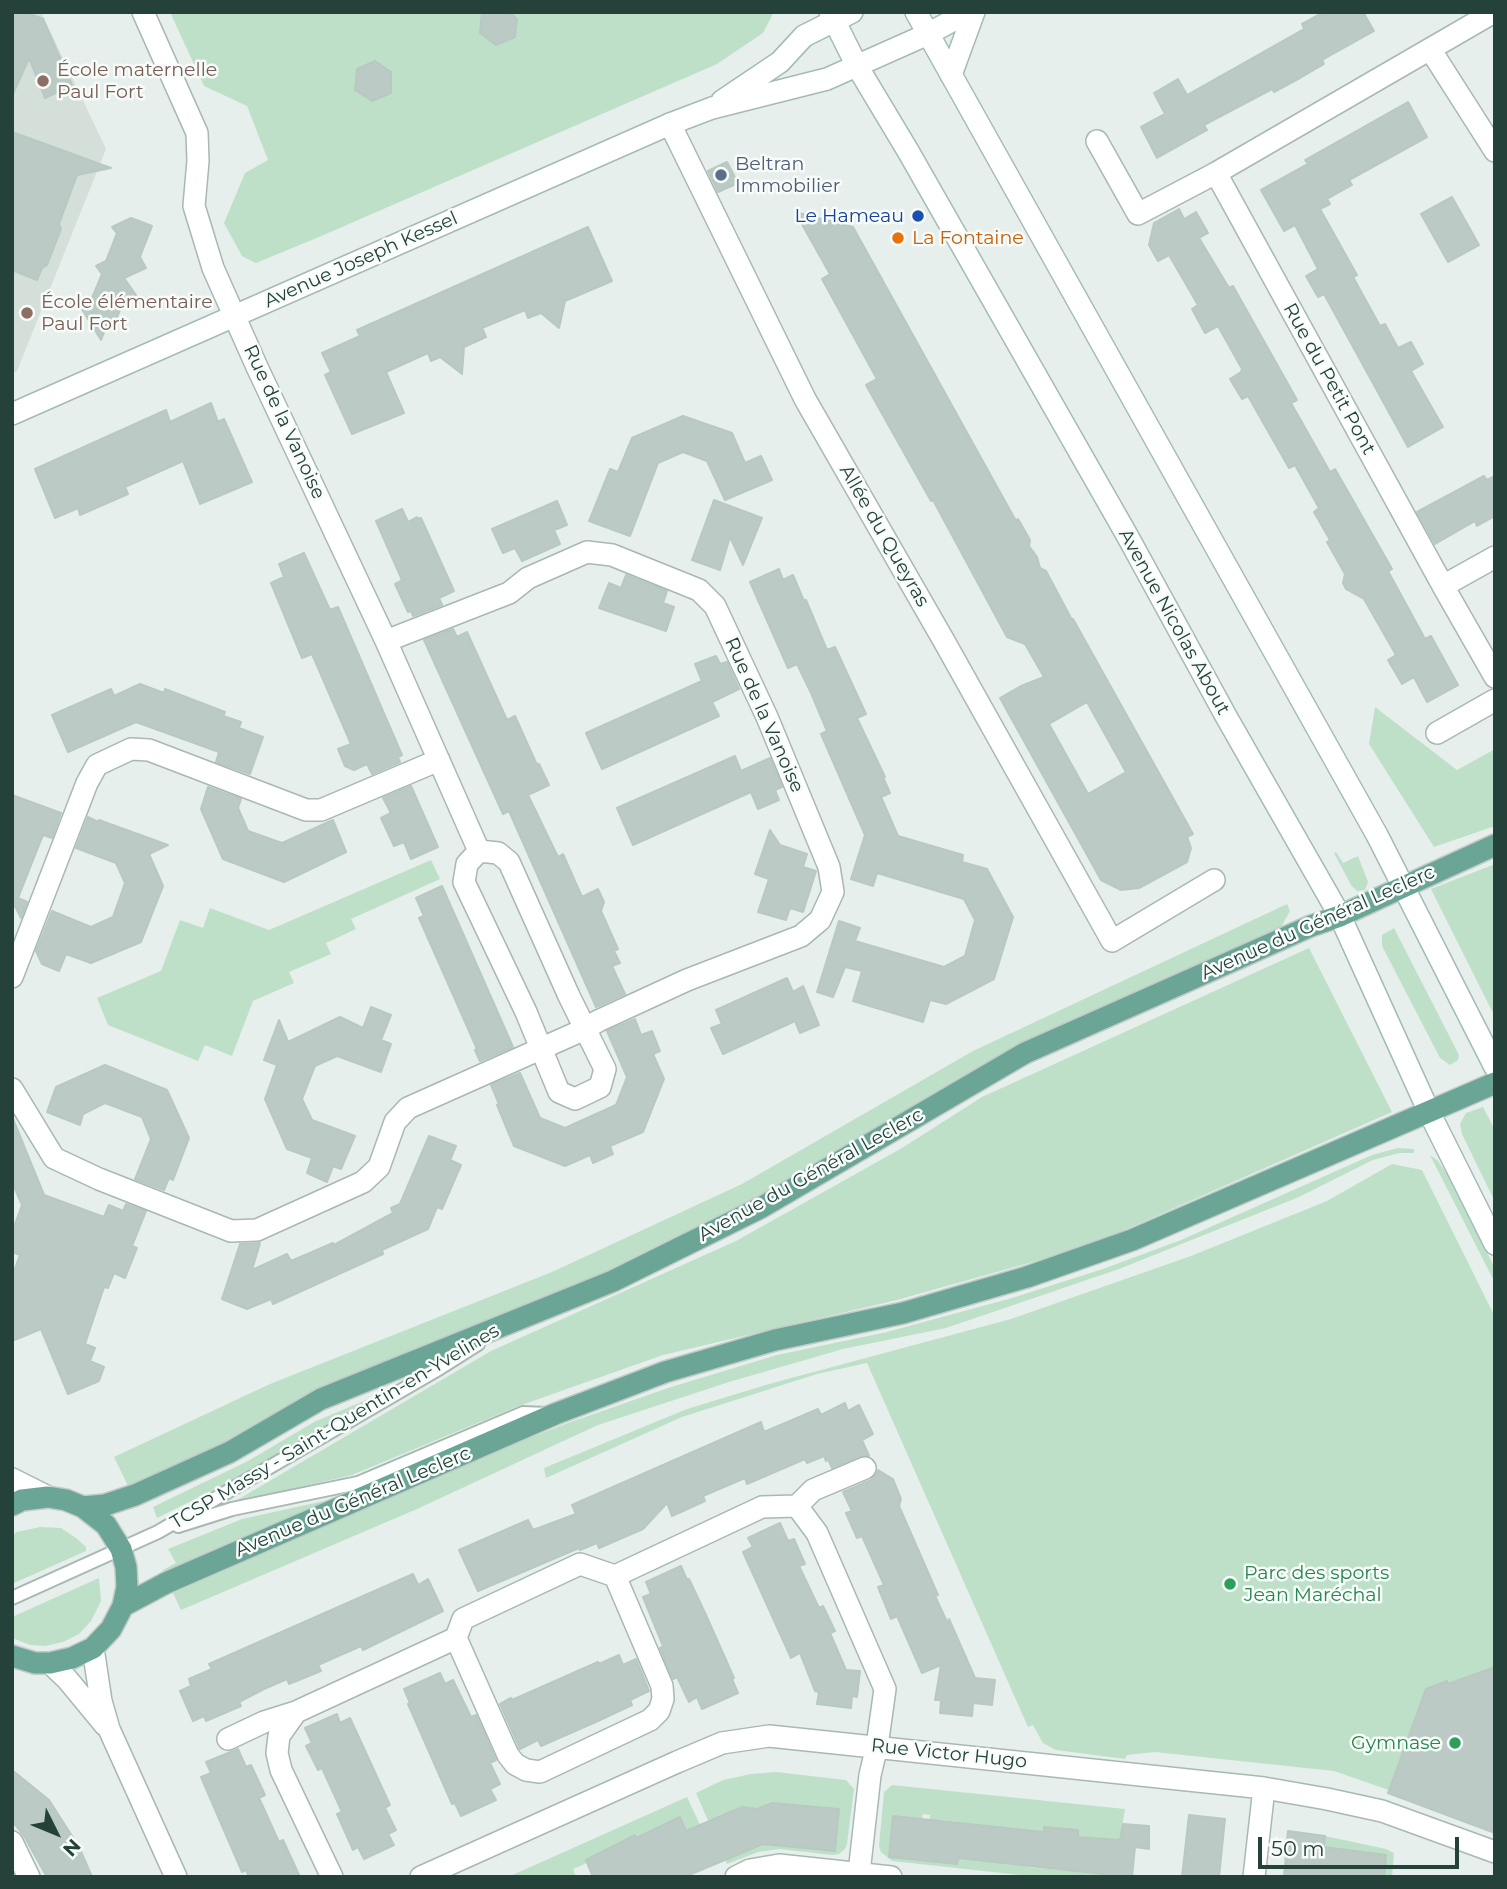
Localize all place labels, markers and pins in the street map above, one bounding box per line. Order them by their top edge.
place label: École maternelle Paul Fort [57,59,217,103]
marker: École maternelle Paul Fort [35,73,51,89]
place label: Beltran Immobilier [735,153,840,197]
marker: Beltran Immobilier [713,167,729,183]
place label: Le Hameau [795,205,904,227]
marker: Le Hameau [910,208,926,224]
place label: La Fontaine [912,227,1024,249]
marker: La Fontaine [890,230,906,246]
place label: École élémentaire Paul Fort [41,291,213,335]
marker: École élémentaire Paul Fort [19,305,35,321]
place label: Parc des sports Jean Maréchal [1244,1562,1389,1606]
marker: Parc des sports Jean Maréchal [1222,1576,1238,1592]
place label: Gymnase [1351,1732,1441,1754]
marker: Gymnase [1447,1735,1463,1751]

